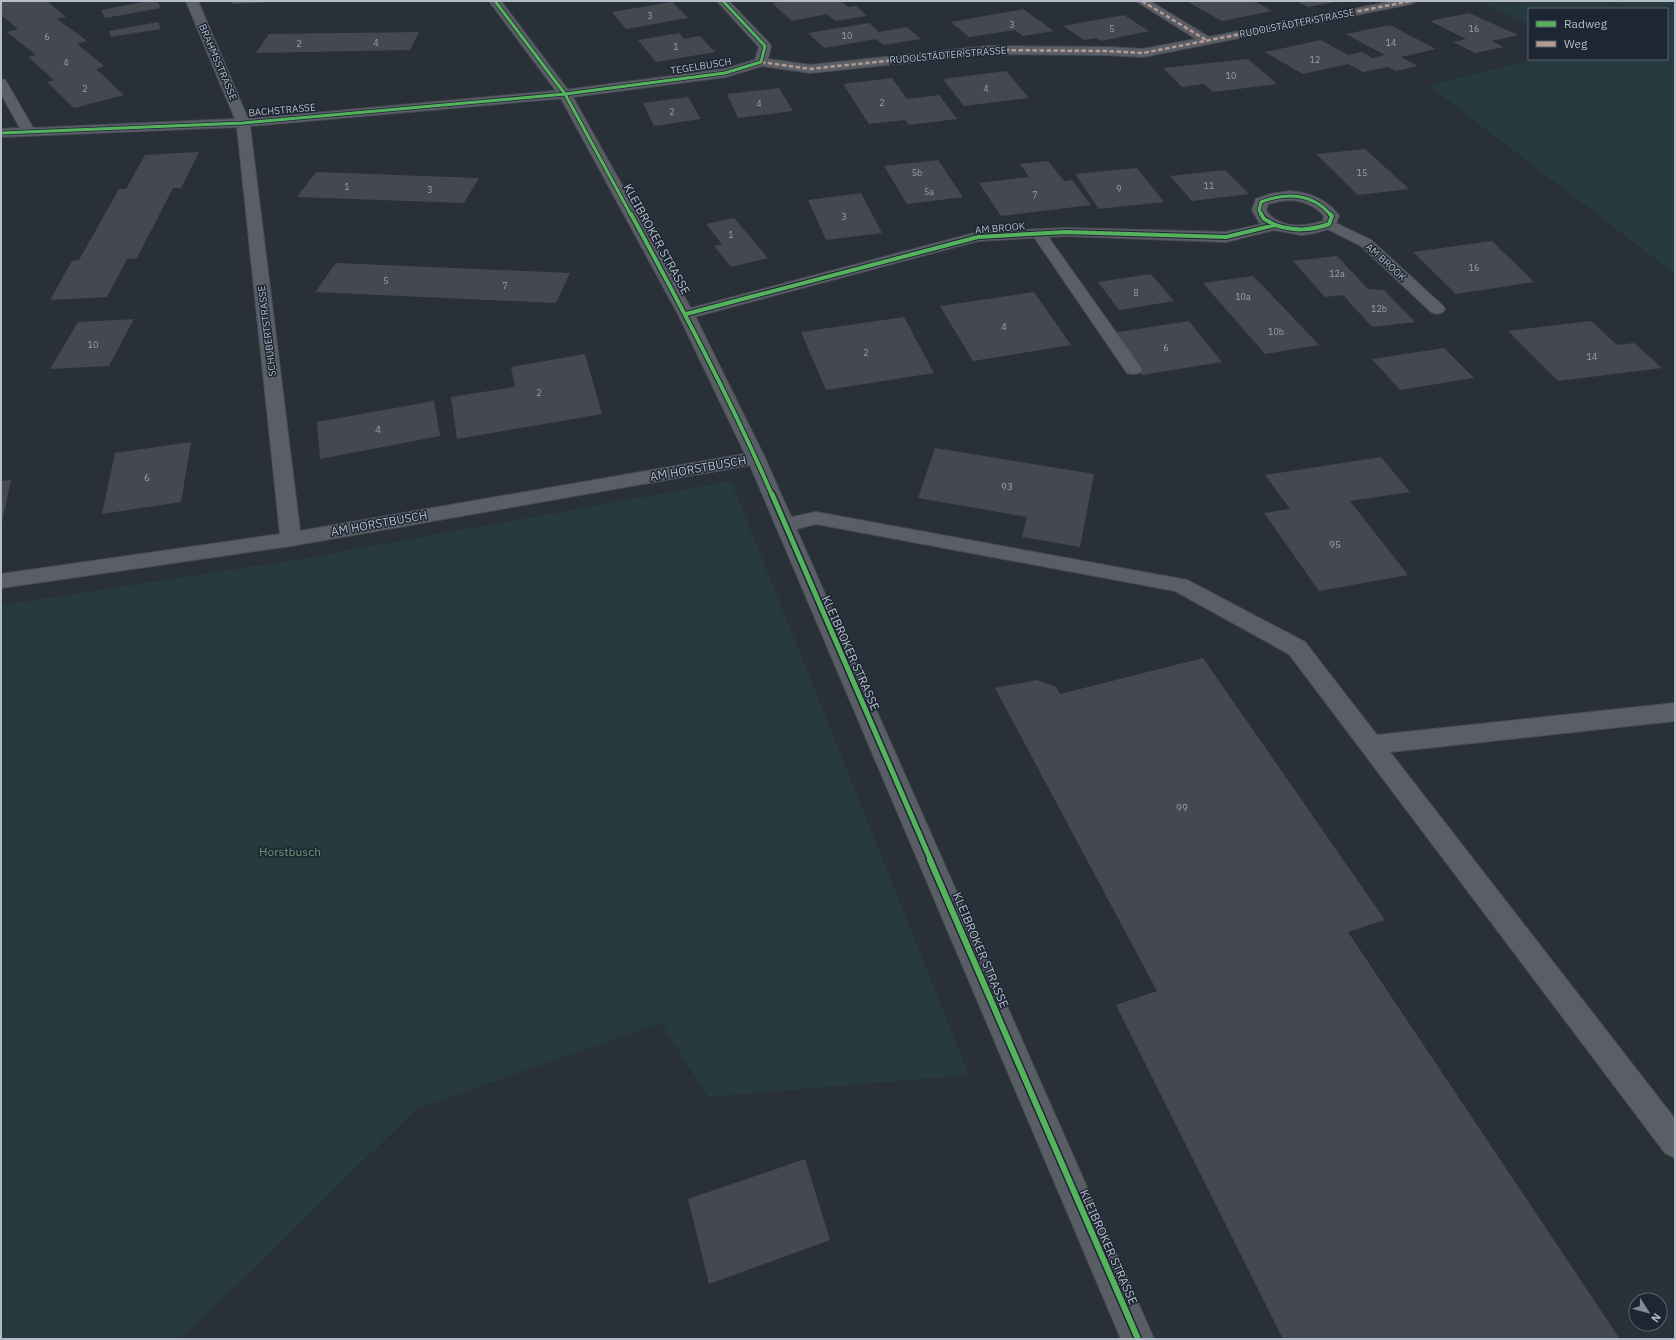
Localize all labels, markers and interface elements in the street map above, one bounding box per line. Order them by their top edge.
street label: RUDOLSTÄDTER STRASSE [1238,5,1356,41]
legend [1528,8,1668,60]
house number: 3 [647,10,653,21]
text: Radweg [1564,16,1608,31]
house number: 3 [1009,19,1015,30]
street label: BRAHMSSTRASSE [196,22,240,102]
house number: 5 [1109,23,1115,34]
house number: 16 [1469,23,1479,34]
house number: 10 [842,30,852,41]
house number: 6 [44,31,50,42]
text: Weg [1564,36,1588,51]
house number: 4 [373,37,379,48]
house number: 14 [1386,37,1396,48]
house number: 2 [296,38,302,49]
house number: 1 [673,41,679,52]
street label: RUDOLSTÄDTER STRASSE [889,43,1007,67]
house number: 12 [1310,54,1320,65]
street label: TEGELBUSCH [669,55,733,77]
house number: 4 [63,57,69,68]
house number: 10 [1226,70,1236,81]
house number: 2 [82,83,88,94]
house number: 4 [983,83,989,94]
house number: 2 [879,97,885,108]
house number: 4 [756,98,762,109]
street label: BACHSTRASSE [248,101,316,119]
house number: 2 [669,106,675,117]
house number: 5b [912,167,922,178]
house number: 15 [1357,167,1367,178]
house number: 11 [1204,180,1214,191]
house number: 1 [344,181,350,192]
street label: KLEIBROKER STRASSE [620,181,694,297]
house number: 9 [1116,183,1122,194]
house number: 3 [427,184,433,195]
house number: 5a [924,186,934,197]
house number: 7 [1032,189,1038,200]
house number: 3 [841,211,847,222]
street label: AM BROOK [974,219,1026,237]
house number: 1 [728,229,734,240]
street label: AM BROOK [1363,240,1409,284]
house number: 16 [1469,262,1479,273]
house number: 12a [1329,268,1345,279]
house number: 5 [383,275,389,286]
house number: 7 [502,280,508,291]
street label: SCHUBERTSTRASSE [255,285,279,377]
house number: 8 [1133,287,1139,298]
house number: 10a [1235,291,1251,302]
house number: 12b [1371,303,1387,314]
house number: 4 [1001,321,1007,332]
house number: 10b [1268,326,1284,337]
house number: 10 [88,339,98,350]
house number: 6 [1163,342,1169,353]
house number: 2 [863,347,869,358]
house number: 14 [1587,351,1597,362]
house number: 2 [536,387,542,398]
house number: 4 [375,423,381,436]
street label: AM HORSTBUSCH [649,452,747,484]
house number: 6 [144,471,150,484]
house number: 93 [1001,480,1013,493]
street label: AM HORSTBUSCH [330,507,428,539]
house number: 95 [1329,538,1341,551]
street label: KLEIBROKER STRASSE [819,593,883,713]
house number: 99 [1176,801,1188,814]
park label: Horstbusch [259,844,321,859]
street label: KLEIBROKER STRASSE [950,890,1012,1010]
street label: KLEIBROKER STRASSE [1077,1187,1141,1307]
north arrow [1628,1292,1668,1332]
text: N [1648,1311,1664,1325]

